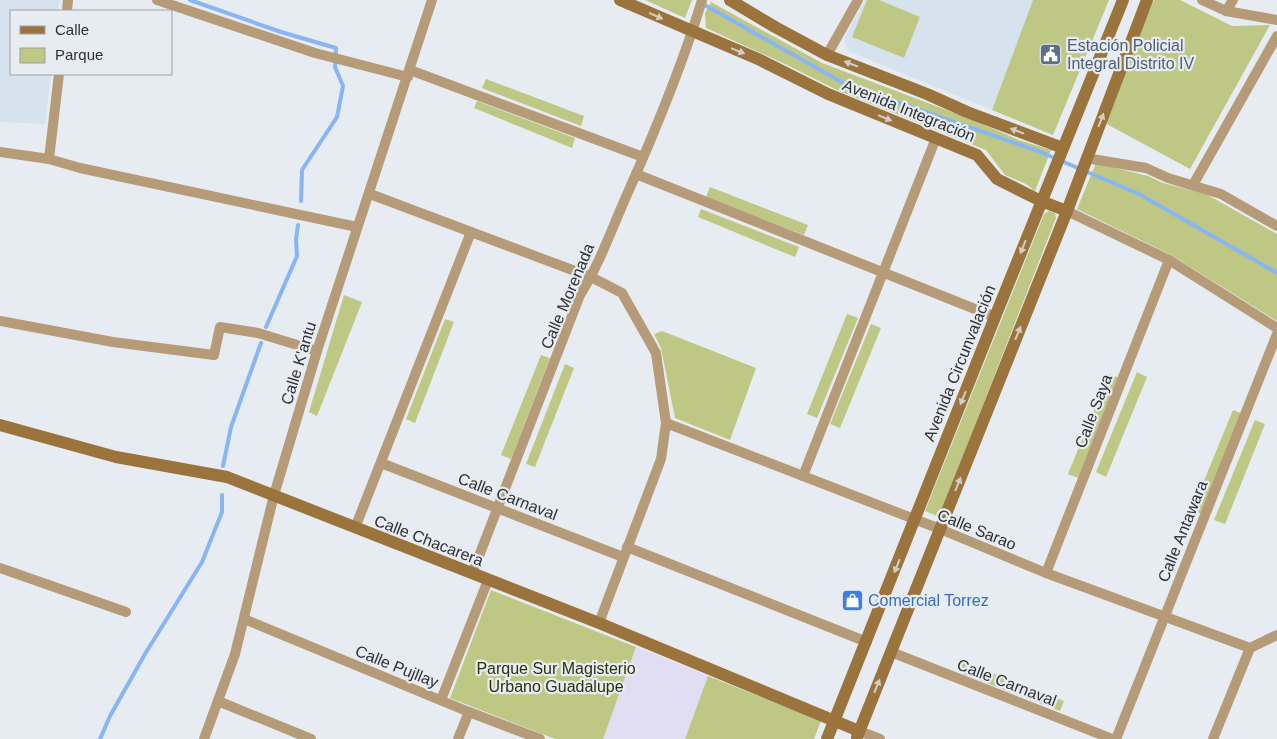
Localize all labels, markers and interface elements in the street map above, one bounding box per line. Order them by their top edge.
legend [10,10,172,75]
one-way arrow [649,13,663,21]
text: Calle [55,21,89,38]
place label: Estación Policial Integral Distrito IV [1067,37,1194,72]
public building icon: Estación Policial Integral Distrito IV [1039,42,1063,66]
text: Parque [55,46,103,63]
one-way arrow [730,47,745,55]
one-way arrow [843,60,858,67]
street label: Avenida Integración [840,76,977,145]
one-way arrow [1097,112,1105,127]
one-way arrow [878,115,893,122]
one-way arrow [1010,127,1025,134]
one-way arrow [1019,239,1026,254]
street label: Calle Morenada [538,241,597,352]
street label: Avenida Circunvalación [920,283,999,444]
street label: Calle K'antu [278,320,319,407]
one-way arrow [1014,325,1022,340]
street label: Calle Saya [1072,372,1115,450]
one-way arrow [959,390,966,405]
street label: Calle Carnaval [456,470,560,523]
one-way arrow [954,476,962,491]
street label: Calle Antawara [1154,478,1211,584]
street label: Calle Sarao [935,506,1019,553]
street label: Calle Chacarera [372,512,486,569]
one-way arrow [892,559,900,573]
shop icon: Comercial Torrez [840,588,864,612]
place label: Comercial Torrez [868,592,989,609]
street label: Calle Pujllay [353,642,441,691]
street label: Calle Carnaval [955,656,1059,709]
park label: Parque Sur Magisterio Urbano Guadalupe [476,660,636,695]
one-way arrow [874,679,882,693]

